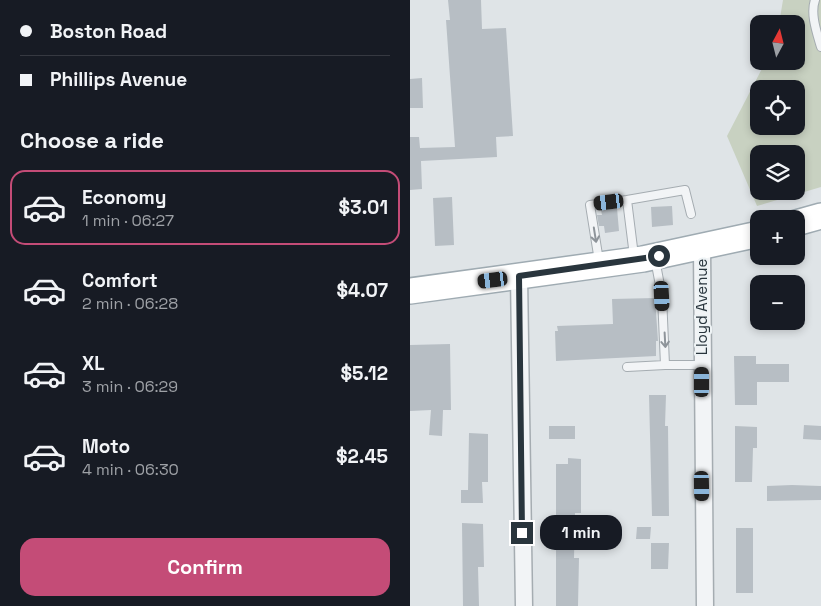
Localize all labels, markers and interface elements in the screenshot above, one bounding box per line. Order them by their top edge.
north arrow [750,15,805,70]
map controls [750,15,805,330]
text: Boston Road [50,19,167,44]
text: Phillips Avenue [50,67,187,92]
button: locate [750,80,805,135]
text: Choose a ride [20,126,164,154]
button: layers [750,145,805,200]
icon: car [22,185,67,230]
text: Economy [82,185,166,210]
car [593,193,624,211]
text: $3.01 [339,195,388,220]
text: 1 min · 06:27 [82,210,174,231]
button: + [750,210,805,265]
one-way arrow [590,227,600,243]
route start [648,245,670,267]
street label: Lloyd Avenue [692,259,711,355]
icon: car [22,268,67,313]
text: Comfort [82,268,158,293]
car [477,271,508,289]
button: − [750,275,805,330]
text: $4.07 [337,278,388,303]
car [653,281,670,311]
text: 2 min · 06:28 [82,293,178,314]
one-way arrow [660,332,670,348]
icon: car [22,351,67,396]
text: XL [82,351,105,376]
text: $5.12 [341,361,388,386]
car [694,367,709,397]
text: 3 min · 06:29 [82,376,178,397]
icon: car [22,434,67,479]
text: Moto [82,434,130,459]
text: $2.45 [336,444,388,469]
text: 4 min · 06:30 [82,459,179,480]
car [694,471,709,501]
callout: 1 min [540,516,622,550]
route end [511,522,533,544]
text: 1 min [561,522,601,543]
button: Confirm [20,538,390,596]

